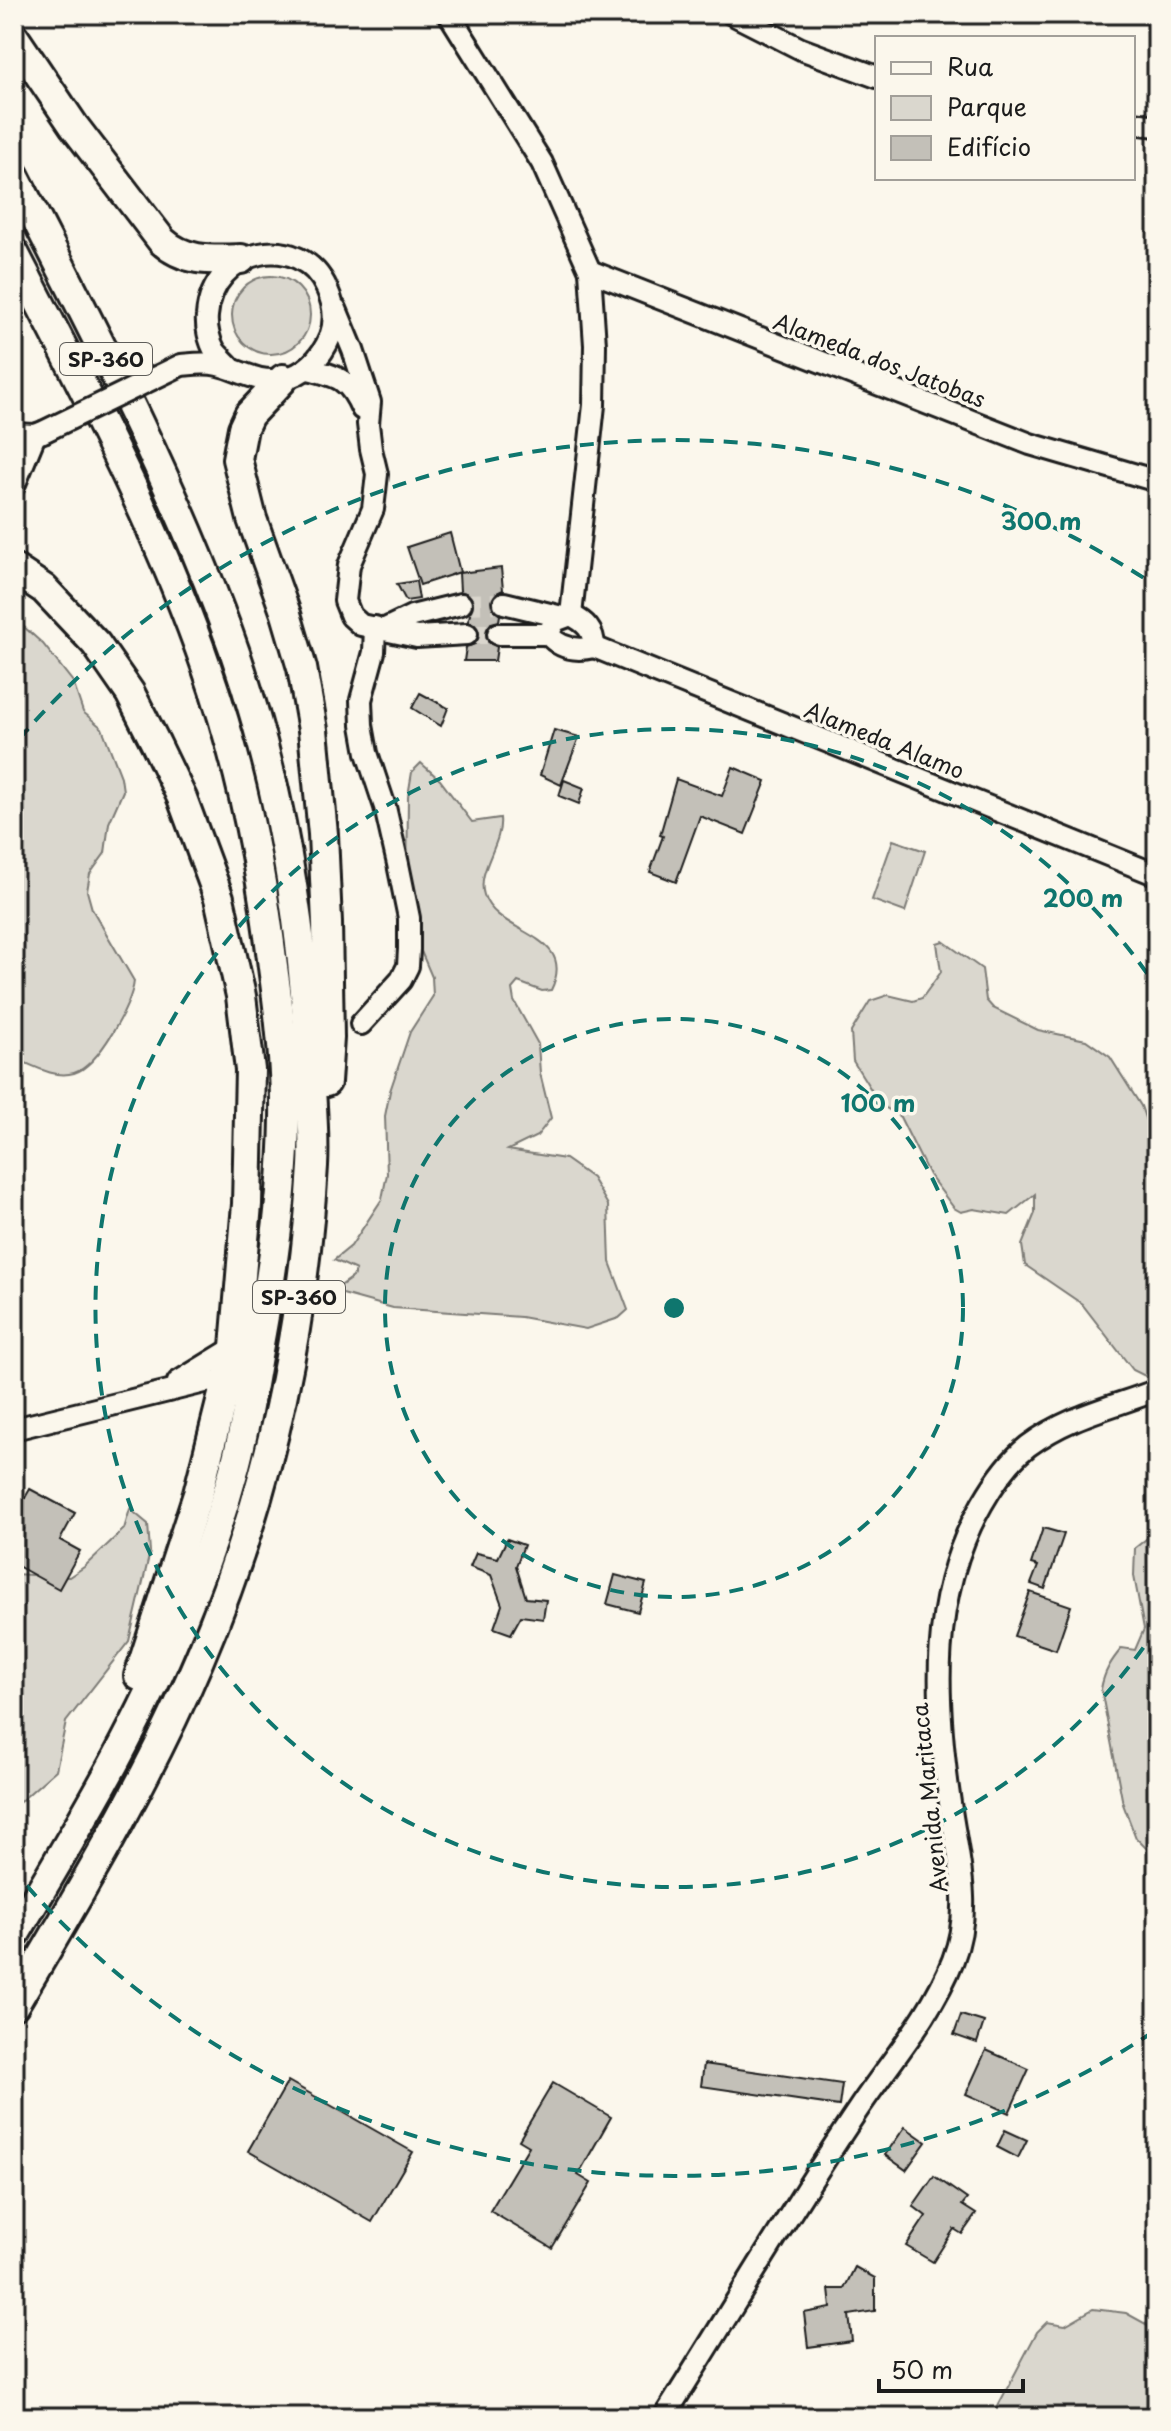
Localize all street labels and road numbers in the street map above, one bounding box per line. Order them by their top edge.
street label: Alameda dos Jatobas [769,303,991,415]
road number: SP-360 [60,343,152,375]
street label: Alameda Alamo [800,692,970,786]
road number: SP-360 [253,1281,345,1313]
street label: Avenida Maritaca [902,1701,954,1894]

